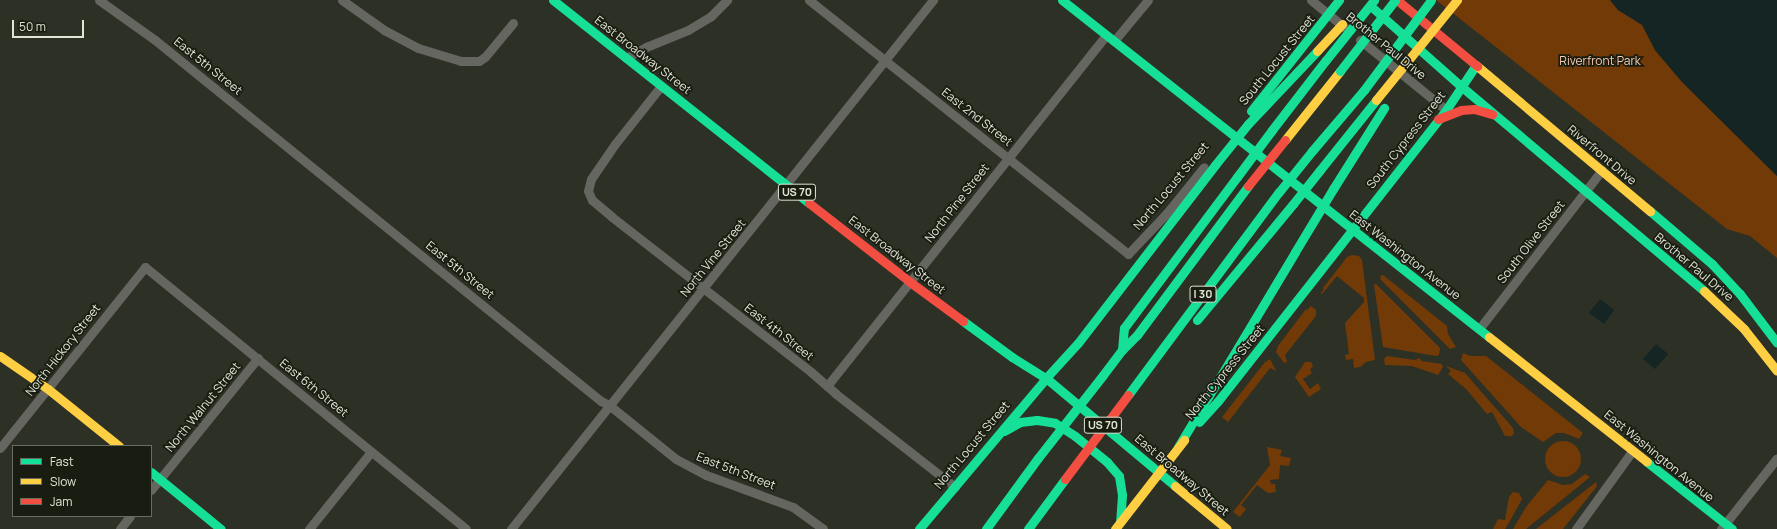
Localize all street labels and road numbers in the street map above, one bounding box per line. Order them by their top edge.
street label: Brother Paul Drive [1343,9,1429,83]
street label: South Locust Street [1236,12,1318,108]
street label: East Broadway Street [592,13,694,97]
street label: East 5th Street [171,34,245,98]
street label: East 2nd Street [939,85,1015,149]
street label: South Cypress Street [1364,89,1448,191]
street label: Riverfront Drive [1565,122,1639,188]
street label: North Locust Street [1130,139,1212,233]
street label: North Pine Street [922,161,992,245]
road number: US 70 [777,183,817,201]
street label: South Olive Street [1494,198,1568,286]
street label: East Washington Avenue [1347,207,1463,303]
street label: East Broadway Street [846,213,948,297]
street label: North Vine Street [677,216,749,300]
street label: Brother Paul Drive [1652,230,1736,304]
street label: East 5th Street [423,238,497,302]
road number: I 30 [1189,285,1217,303]
street label: North Hickory Street [23,301,103,399]
street label: East 4th Street [742,301,816,363]
street label: North Cypress Street [1182,322,1268,422]
street label: East 6th Street [277,356,351,420]
street label: North Walnut Street [163,359,243,455]
street label: North Locust Street [931,398,1013,492]
street label: East Washington Avenue [1601,407,1717,505]
road number: US 70 [1083,416,1123,434]
street label: East Broadway Street [1132,431,1232,519]
street label: East 5th Street [694,449,778,493]

